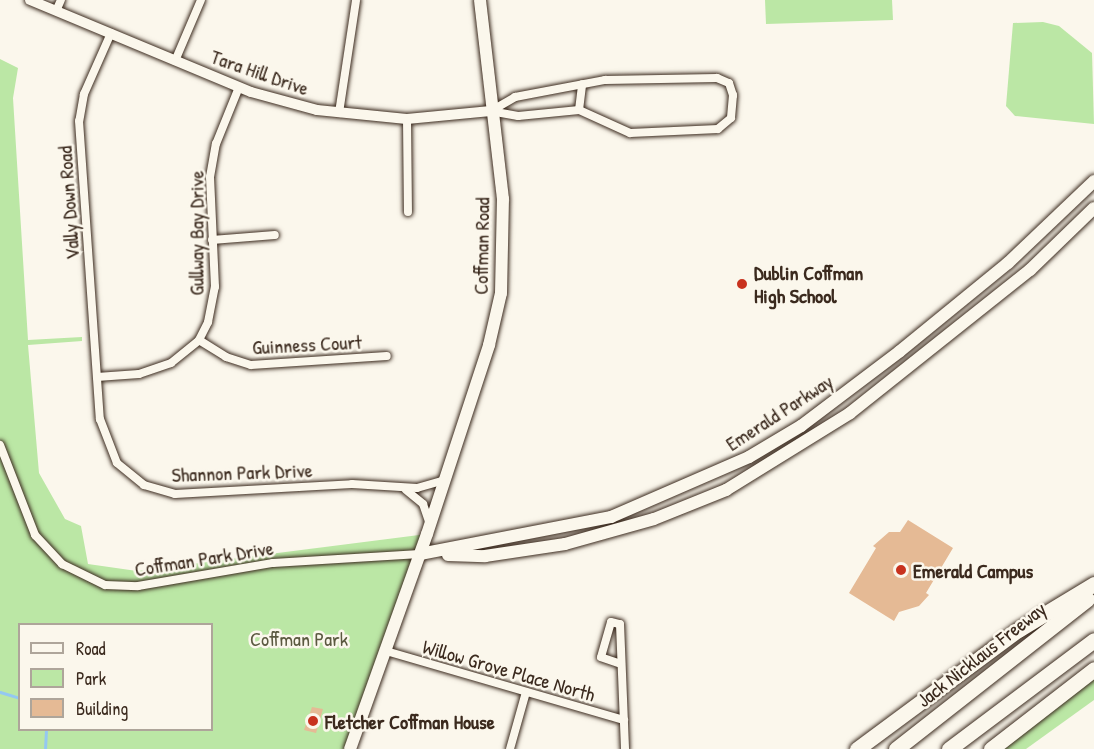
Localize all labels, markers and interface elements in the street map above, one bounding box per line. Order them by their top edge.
street label: Tara Hill Drive [208,44,312,100]
street label: Vally Down Road [52,145,84,261]
street label: Gullway Bay Drive [184,170,208,296]
street label: Coffman Road [468,197,494,295]
place label: Dublin Coffman High School [754,260,863,307]
marker: Dublin Coffman High School [735,277,749,291]
street label: Guinness Court [252,329,362,359]
street label: Emerald Parkway [721,369,837,455]
street label: Shannon Park Drive [171,458,313,486]
street label: Coffman Park Drive [133,535,275,581]
place label: Emerald Campus [913,558,1033,582]
marker: Emerald Campus [894,563,908,577]
street label: Jack Nicklaus Freeway [912,596,1050,712]
legend [18,623,213,731]
park label: Coffman Park [250,626,348,650]
street label: Willow Grove Place North [420,634,598,706]
text: Road [76,636,106,661]
text: Park [76,666,106,691]
text: Building [76,696,128,721]
place label: Fletcher Coffman House [325,709,495,733]
marker: Fletcher Coffman House [306,714,320,728]

